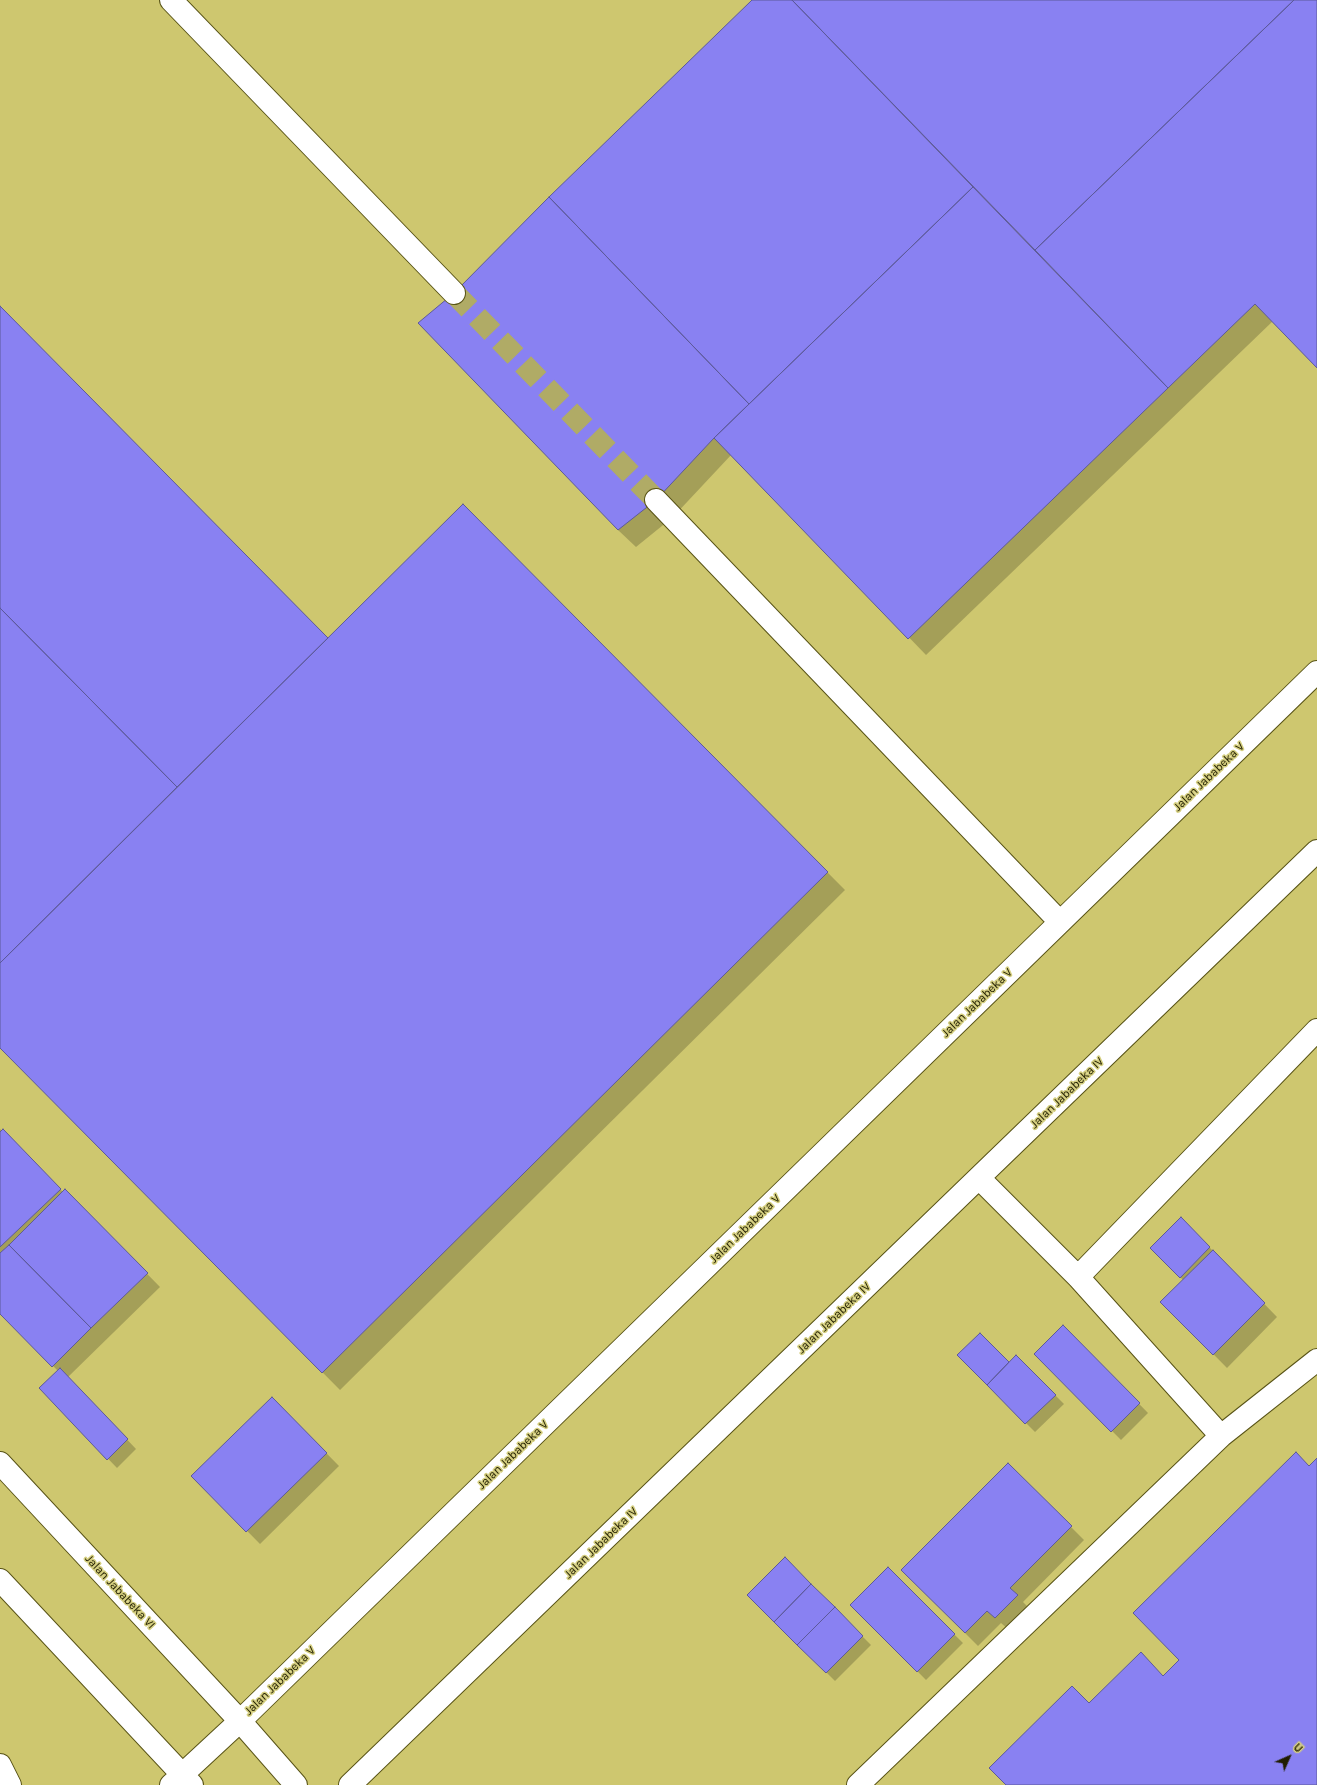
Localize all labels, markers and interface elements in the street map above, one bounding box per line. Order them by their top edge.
street label: Jalan Jababeka V [1171,740,1247,814]
street label: Jalan Jababeka V [939,966,1015,1040]
street label: Jalan Jababeka IV [1027,1054,1107,1132]
street label: Jalan Jababeka V [707,1192,783,1266]
street label: Jalan Jababeka IV [794,1279,874,1357]
street label: Jalan Jababeka V [475,1418,551,1492]
street label: Jalan Jababeka IV [561,1504,641,1582]
street label: Jalan Jababeka VI [82,1552,158,1632]
street label: Jalan Jababeka V [242,1644,318,1718]
north arrow [1269,1737,1309,1777]
text: U [1291,1741,1305,1755]

